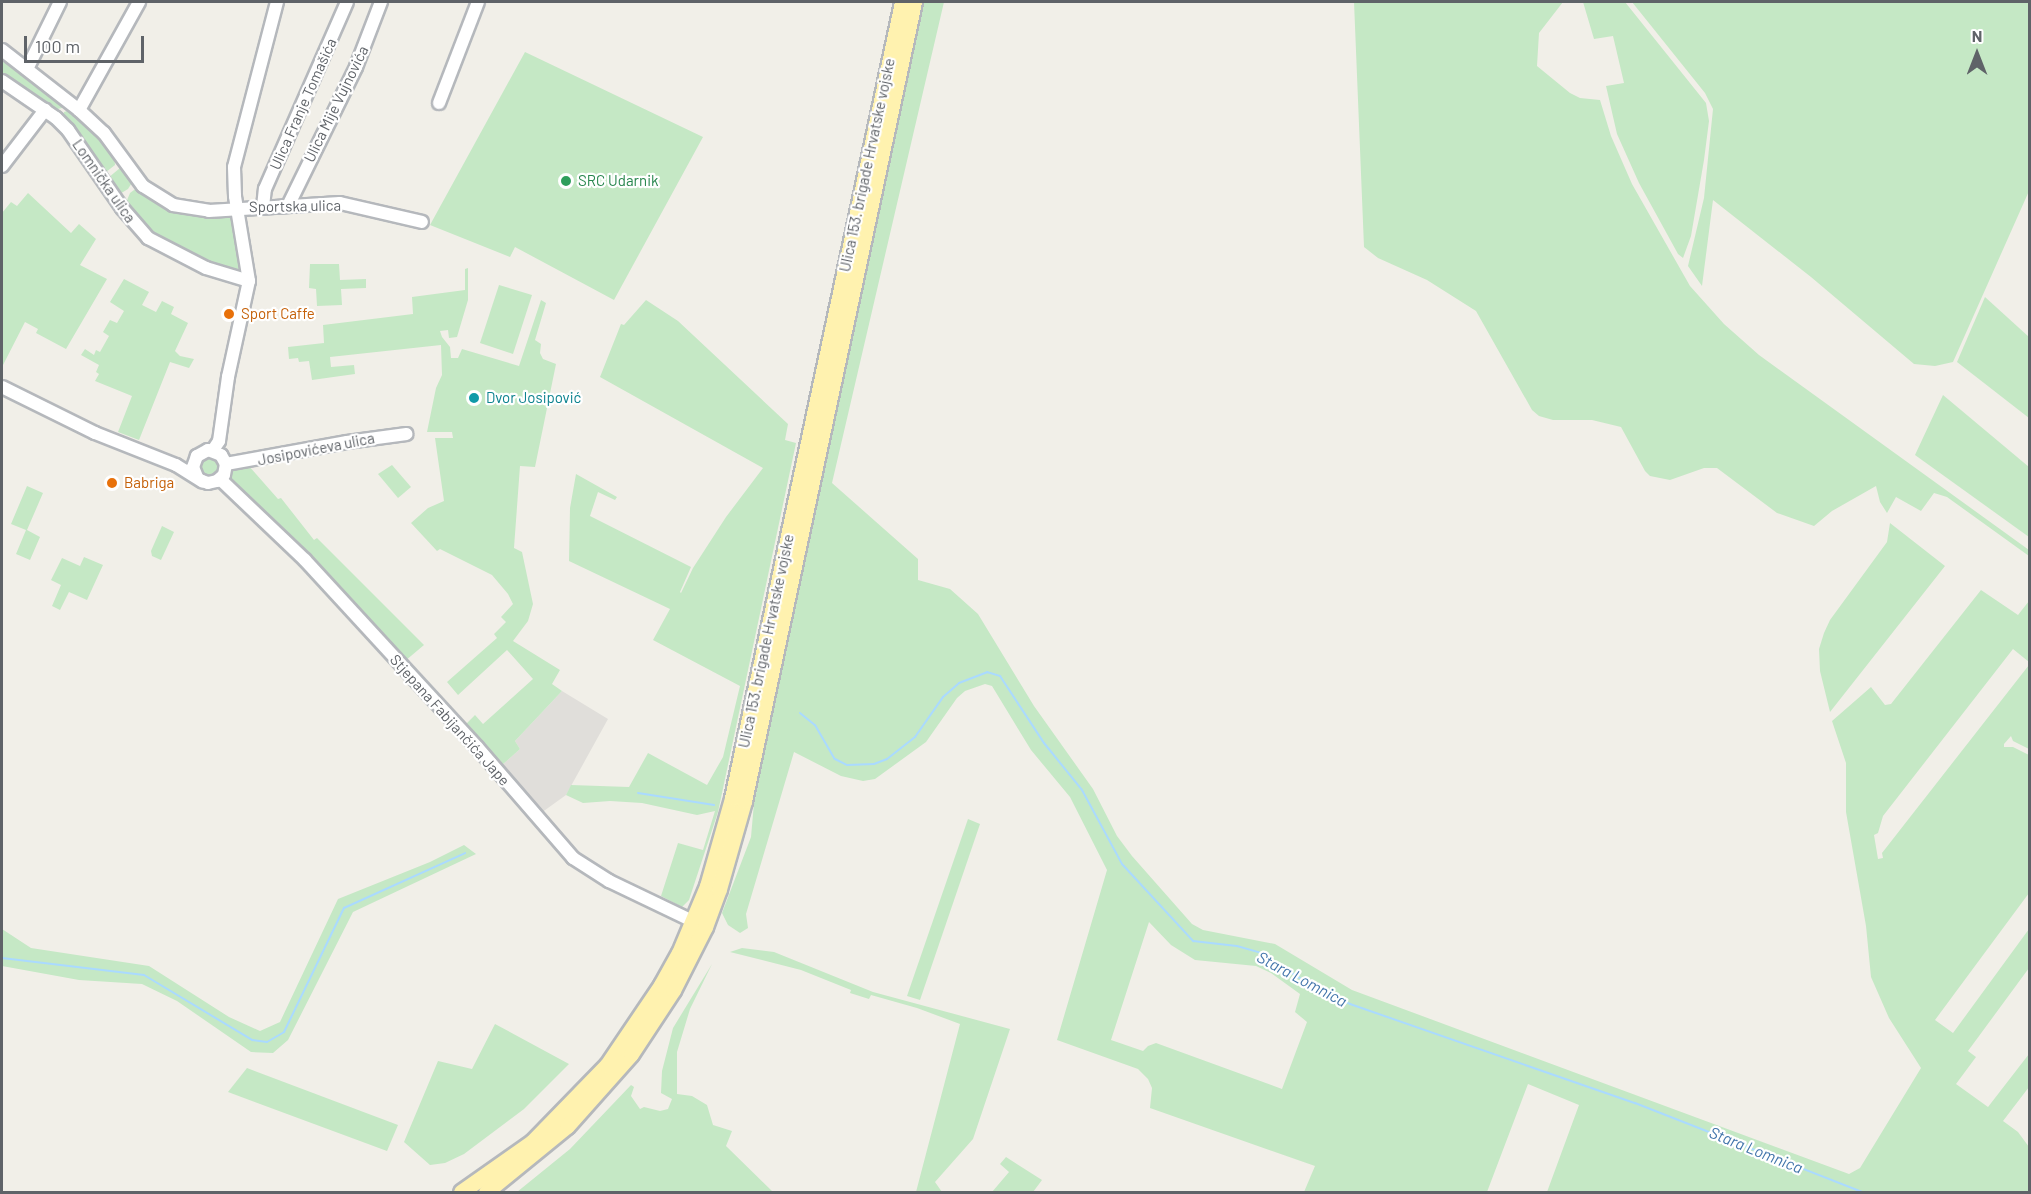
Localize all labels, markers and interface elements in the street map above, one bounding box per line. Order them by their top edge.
scale bar [27,24,147,62]
north arrow [1947,24,2007,84]
text: N [1972,26,1982,45]
text: 100 m [35,35,80,57]
street label: Ulica Franje Tomašića [266,36,340,172]
street label: Ulica Mije Vujnovića [300,43,372,165]
street label: Ulica 153. brigade Hrvatske vojske [836,57,898,273]
street label: Lomnička ulica [69,136,139,226]
place label: SRC Udarnik [578,172,659,190]
marker: SRC Udarnik [559,174,573,188]
street label: Sportska ulica [249,196,341,216]
place label: Sport Caffe [241,305,315,323]
marker: Sport Caffe [222,307,236,321]
place label: Dvor Josipović [486,389,581,407]
marker: Dvor Josipović [467,391,481,405]
street label: Josipovićeva ulica [256,429,376,469]
place label: Babriga [124,474,174,492]
marker: Babriga [105,476,119,490]
street label: Ulica 153. brigade Hrvatske vojske [735,533,797,749]
street label: Stjepana Fabijančića Jape [386,651,514,789]
water label: Stara Lomnica [1254,947,1350,1011]
water label: Stara Lomnica [1706,1123,1806,1177]

